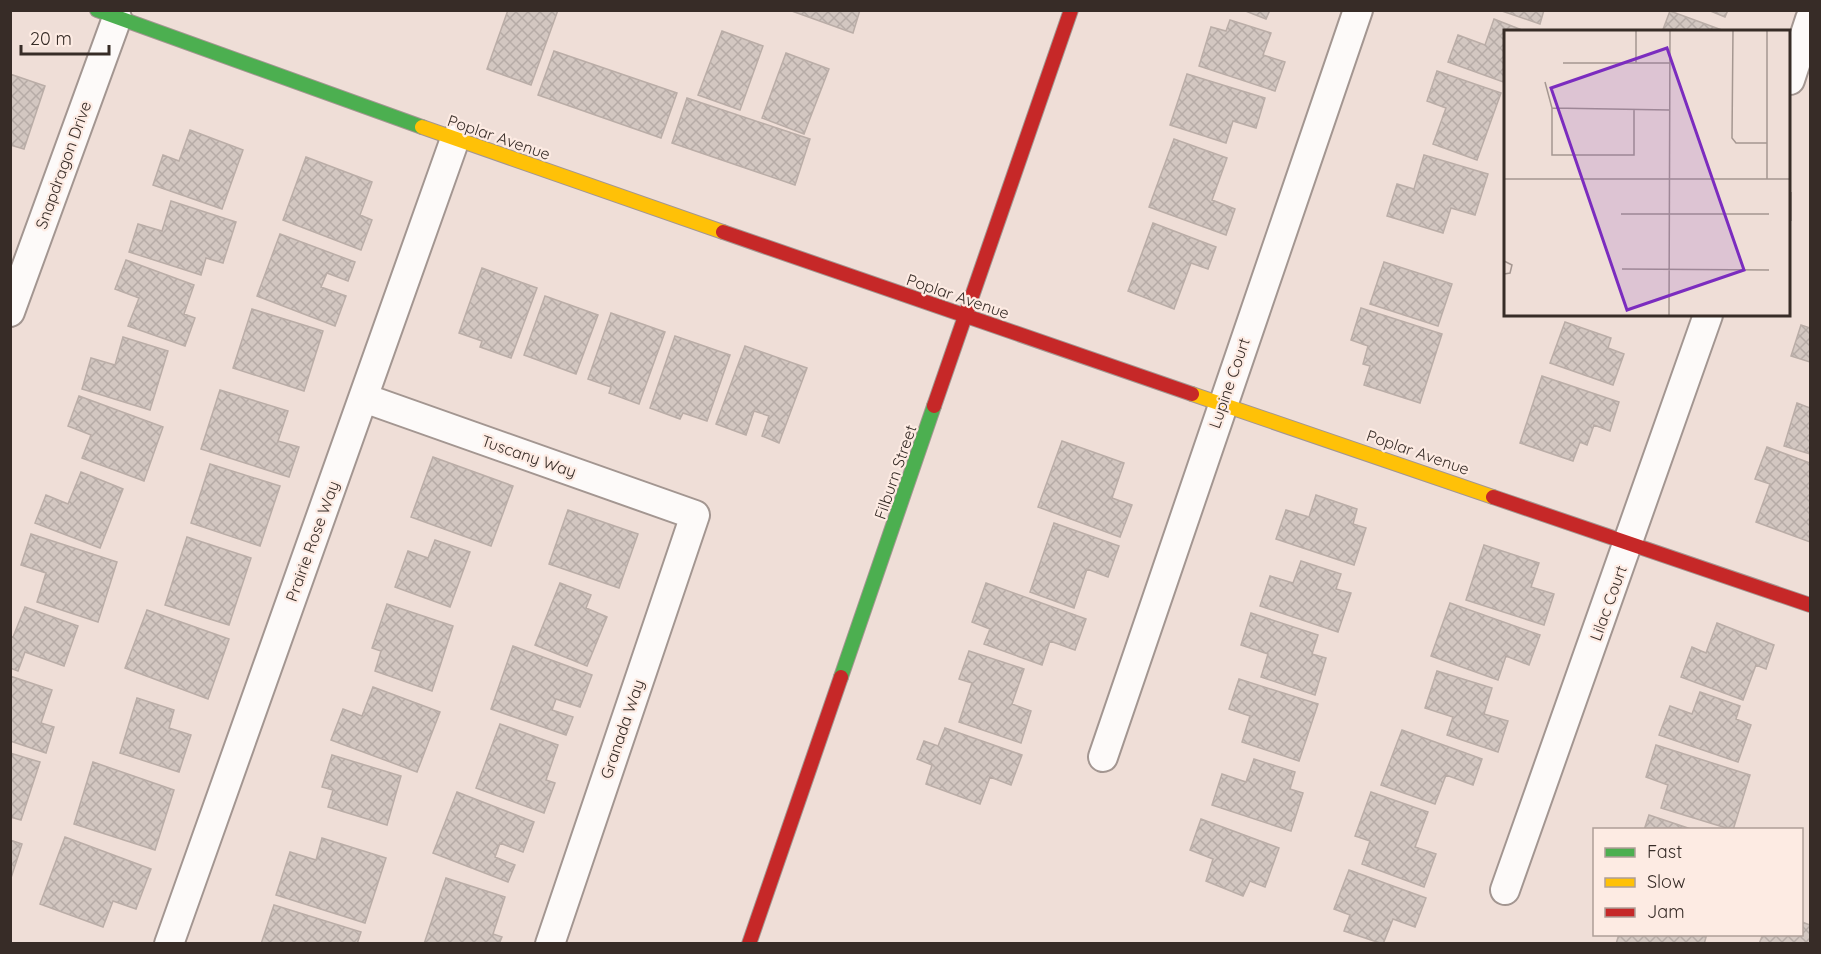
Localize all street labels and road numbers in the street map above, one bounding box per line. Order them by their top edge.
street label: Snapdragon Drive [31,98,95,232]
street label: Poplar Avenue [445,110,553,164]
street label: Poplar Avenue [904,269,1012,323]
street label: Lupine Court [1204,335,1254,431]
street label: Filburn Street [870,422,920,522]
street label: Poplar Avenue [1364,425,1472,479]
street label: Tuscany Way [479,430,579,482]
street label: Prairie Rose Way [281,478,343,604]
street label: Lilac Court [1585,563,1631,643]
street label: Granada Way [596,677,648,781]

